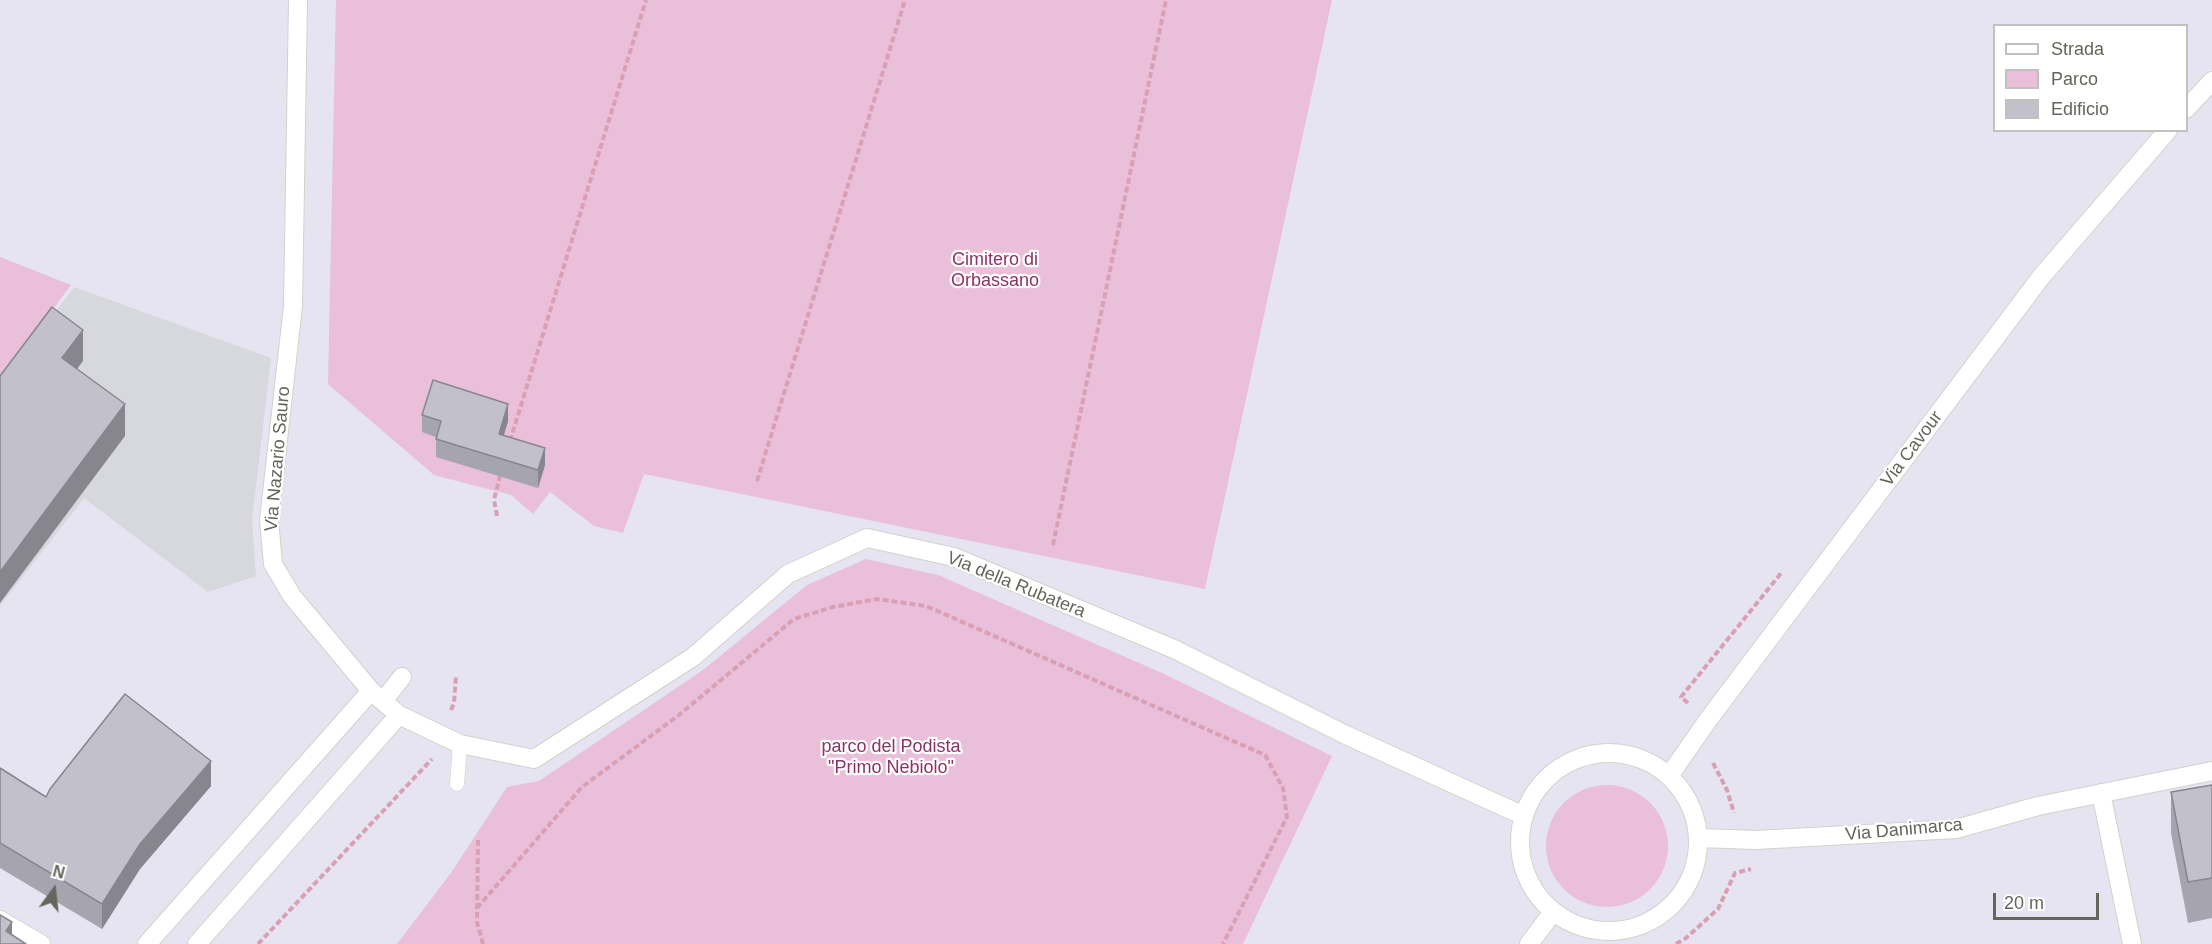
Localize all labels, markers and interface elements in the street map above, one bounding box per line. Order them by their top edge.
legend [1993,24,2188,132]
text: Strada [2051,39,2104,59]
text: Parco [2051,69,2098,89]
text: Edificio [2051,99,2109,119]
park label: Cimitero di Orbassano [951,249,1039,292]
street label: Via Nazario Sauro [261,385,295,533]
street label: Via Cavour [1877,407,1947,491]
street label: Via della Rubatera [943,547,1089,623]
park label: parco del Podista "Primo Nebiolo" [821,736,961,778]
street label: Via Danimarca [1844,814,1964,846]
north arrow [24,860,84,920]
text: N [51,862,67,882]
scale bar [1996,881,2102,919]
text: 20 m [2004,893,2044,913]

